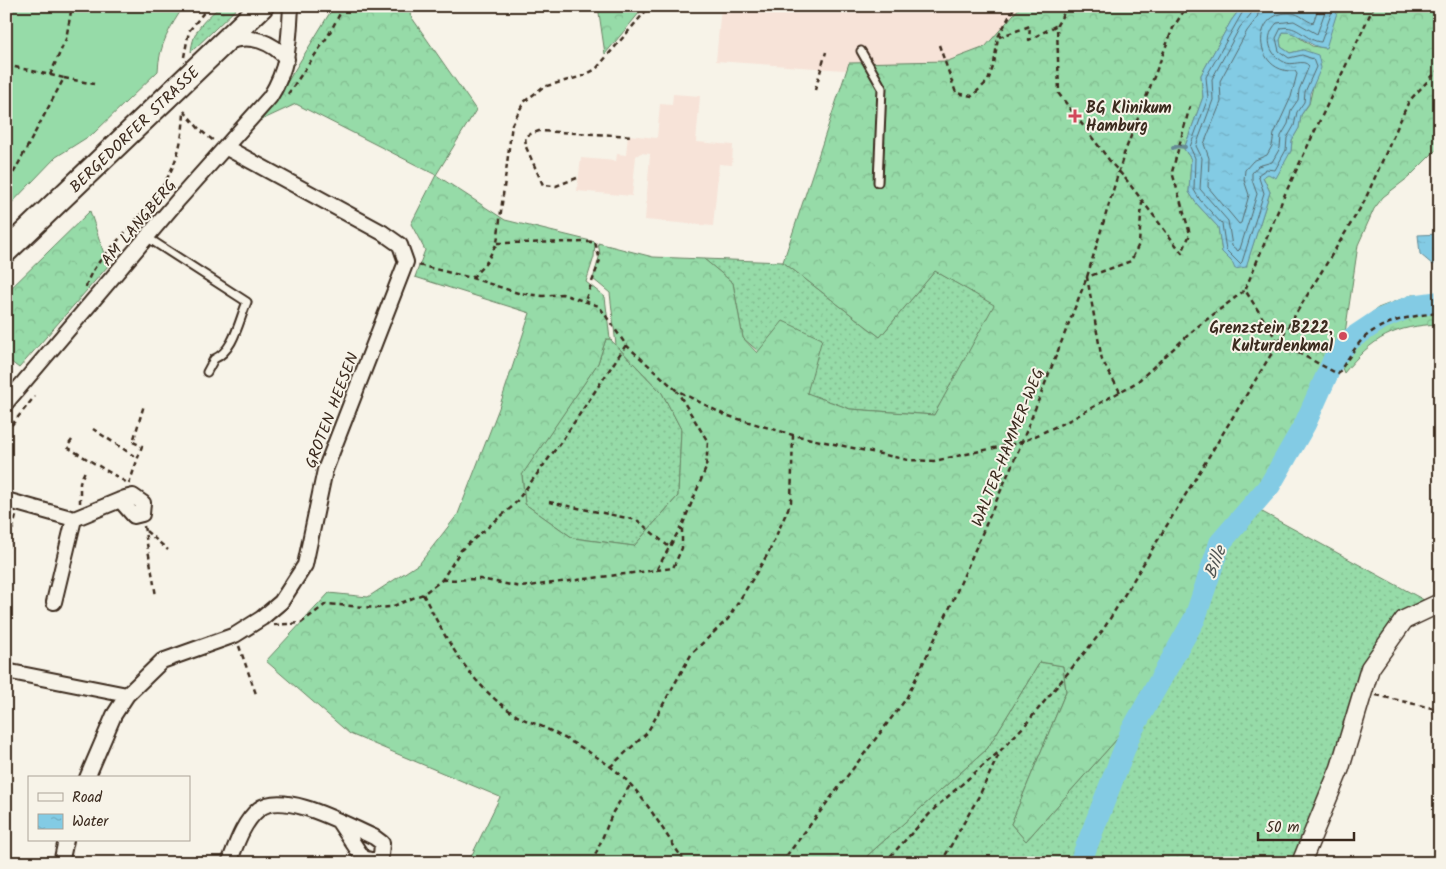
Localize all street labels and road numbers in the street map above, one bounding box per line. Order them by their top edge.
street label: BERGEDORFER STRASSE [64,60,207,199]
street label: AM LANGBERG [95,174,183,272]
street label: GROTEN HEESEN [299,349,366,472]
street label: WALTER-HAMMER-WEG [965,365,1052,531]

